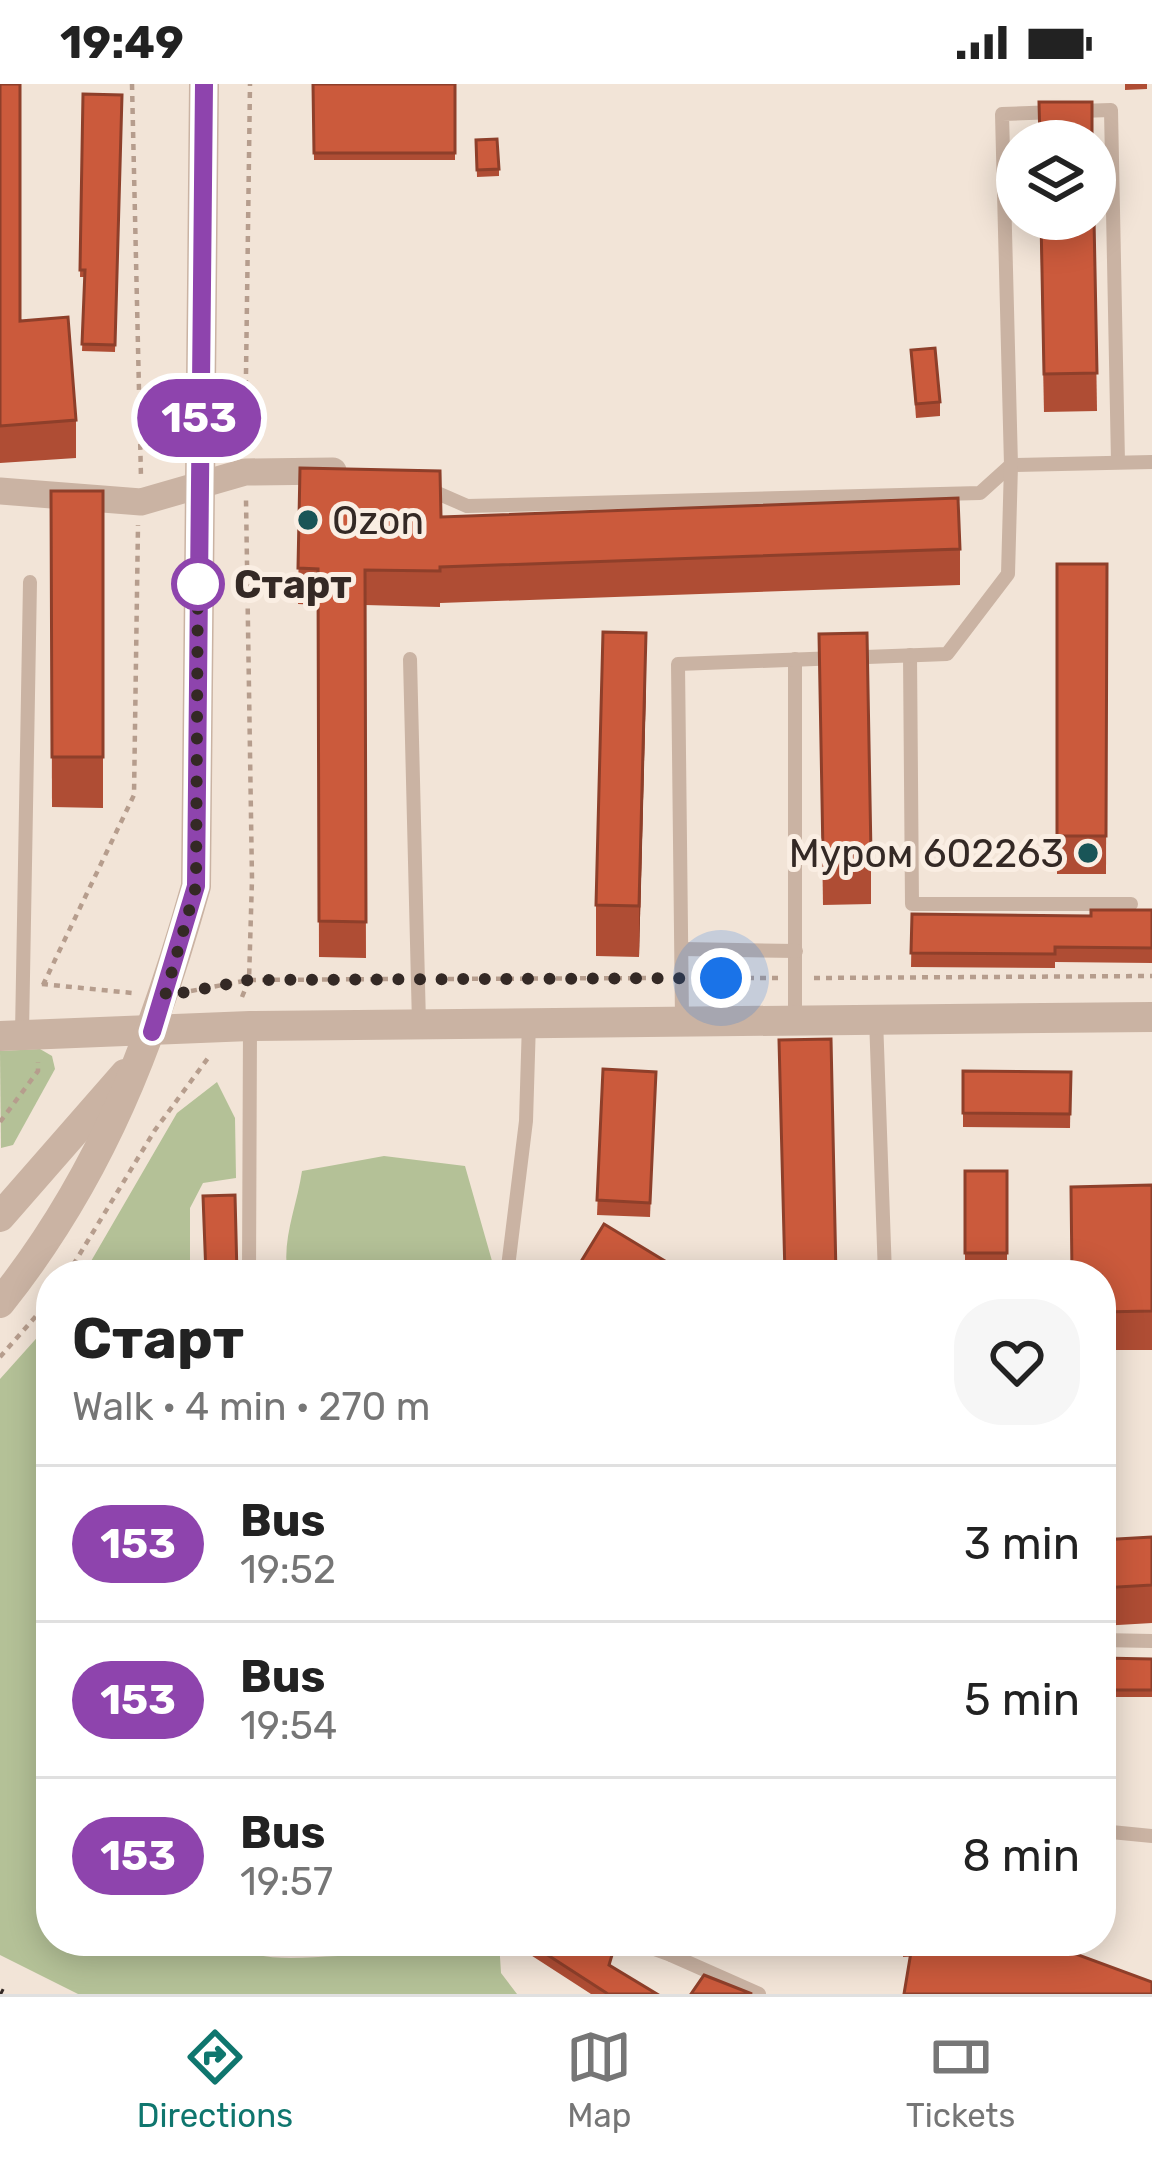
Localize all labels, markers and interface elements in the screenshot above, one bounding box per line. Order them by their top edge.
text: 19:49 [60,16,184,69]
map controls [996,120,1116,240]
button: layers [996,120,1116,240]
line badge: 153 [130,379,268,457]
text: 153 [161,393,237,443]
place label: Ozon [332,498,424,544]
marker: Ozon [295,507,321,533]
marker: Старт [173,559,223,609]
place label: Старт [234,562,352,608]
place label: Муром 602263 [789,831,1064,877]
marker: Муром 602263 [1075,840,1101,866]
your location [691,948,751,1008]
button: heart [954,1299,1080,1425]
text: Старт [72,1305,244,1372]
text: Walk · 4 min · 270 m [72,1384,431,1430]
text: Bus [240,1494,325,1547]
text: 3 min [964,1517,1080,1570]
text: 153 [100,1519,176,1569]
text: 19:52 [240,1547,336,1593]
text: Bus [240,1650,325,1703]
text: 5 min [964,1673,1080,1726]
text: 153 [100,1675,176,1725]
text: 19:54 [240,1703,337,1749]
text: Bus [240,1806,325,1859]
text: 8 min [962,1829,1080,1882]
text: 153 [100,1831,176,1881]
text: 19:57 [240,1859,333,1905]
tab: Directions [137,2024,293,2135]
tab: Map [566,2024,632,2135]
tab: Tickets [906,2024,1015,2135]

